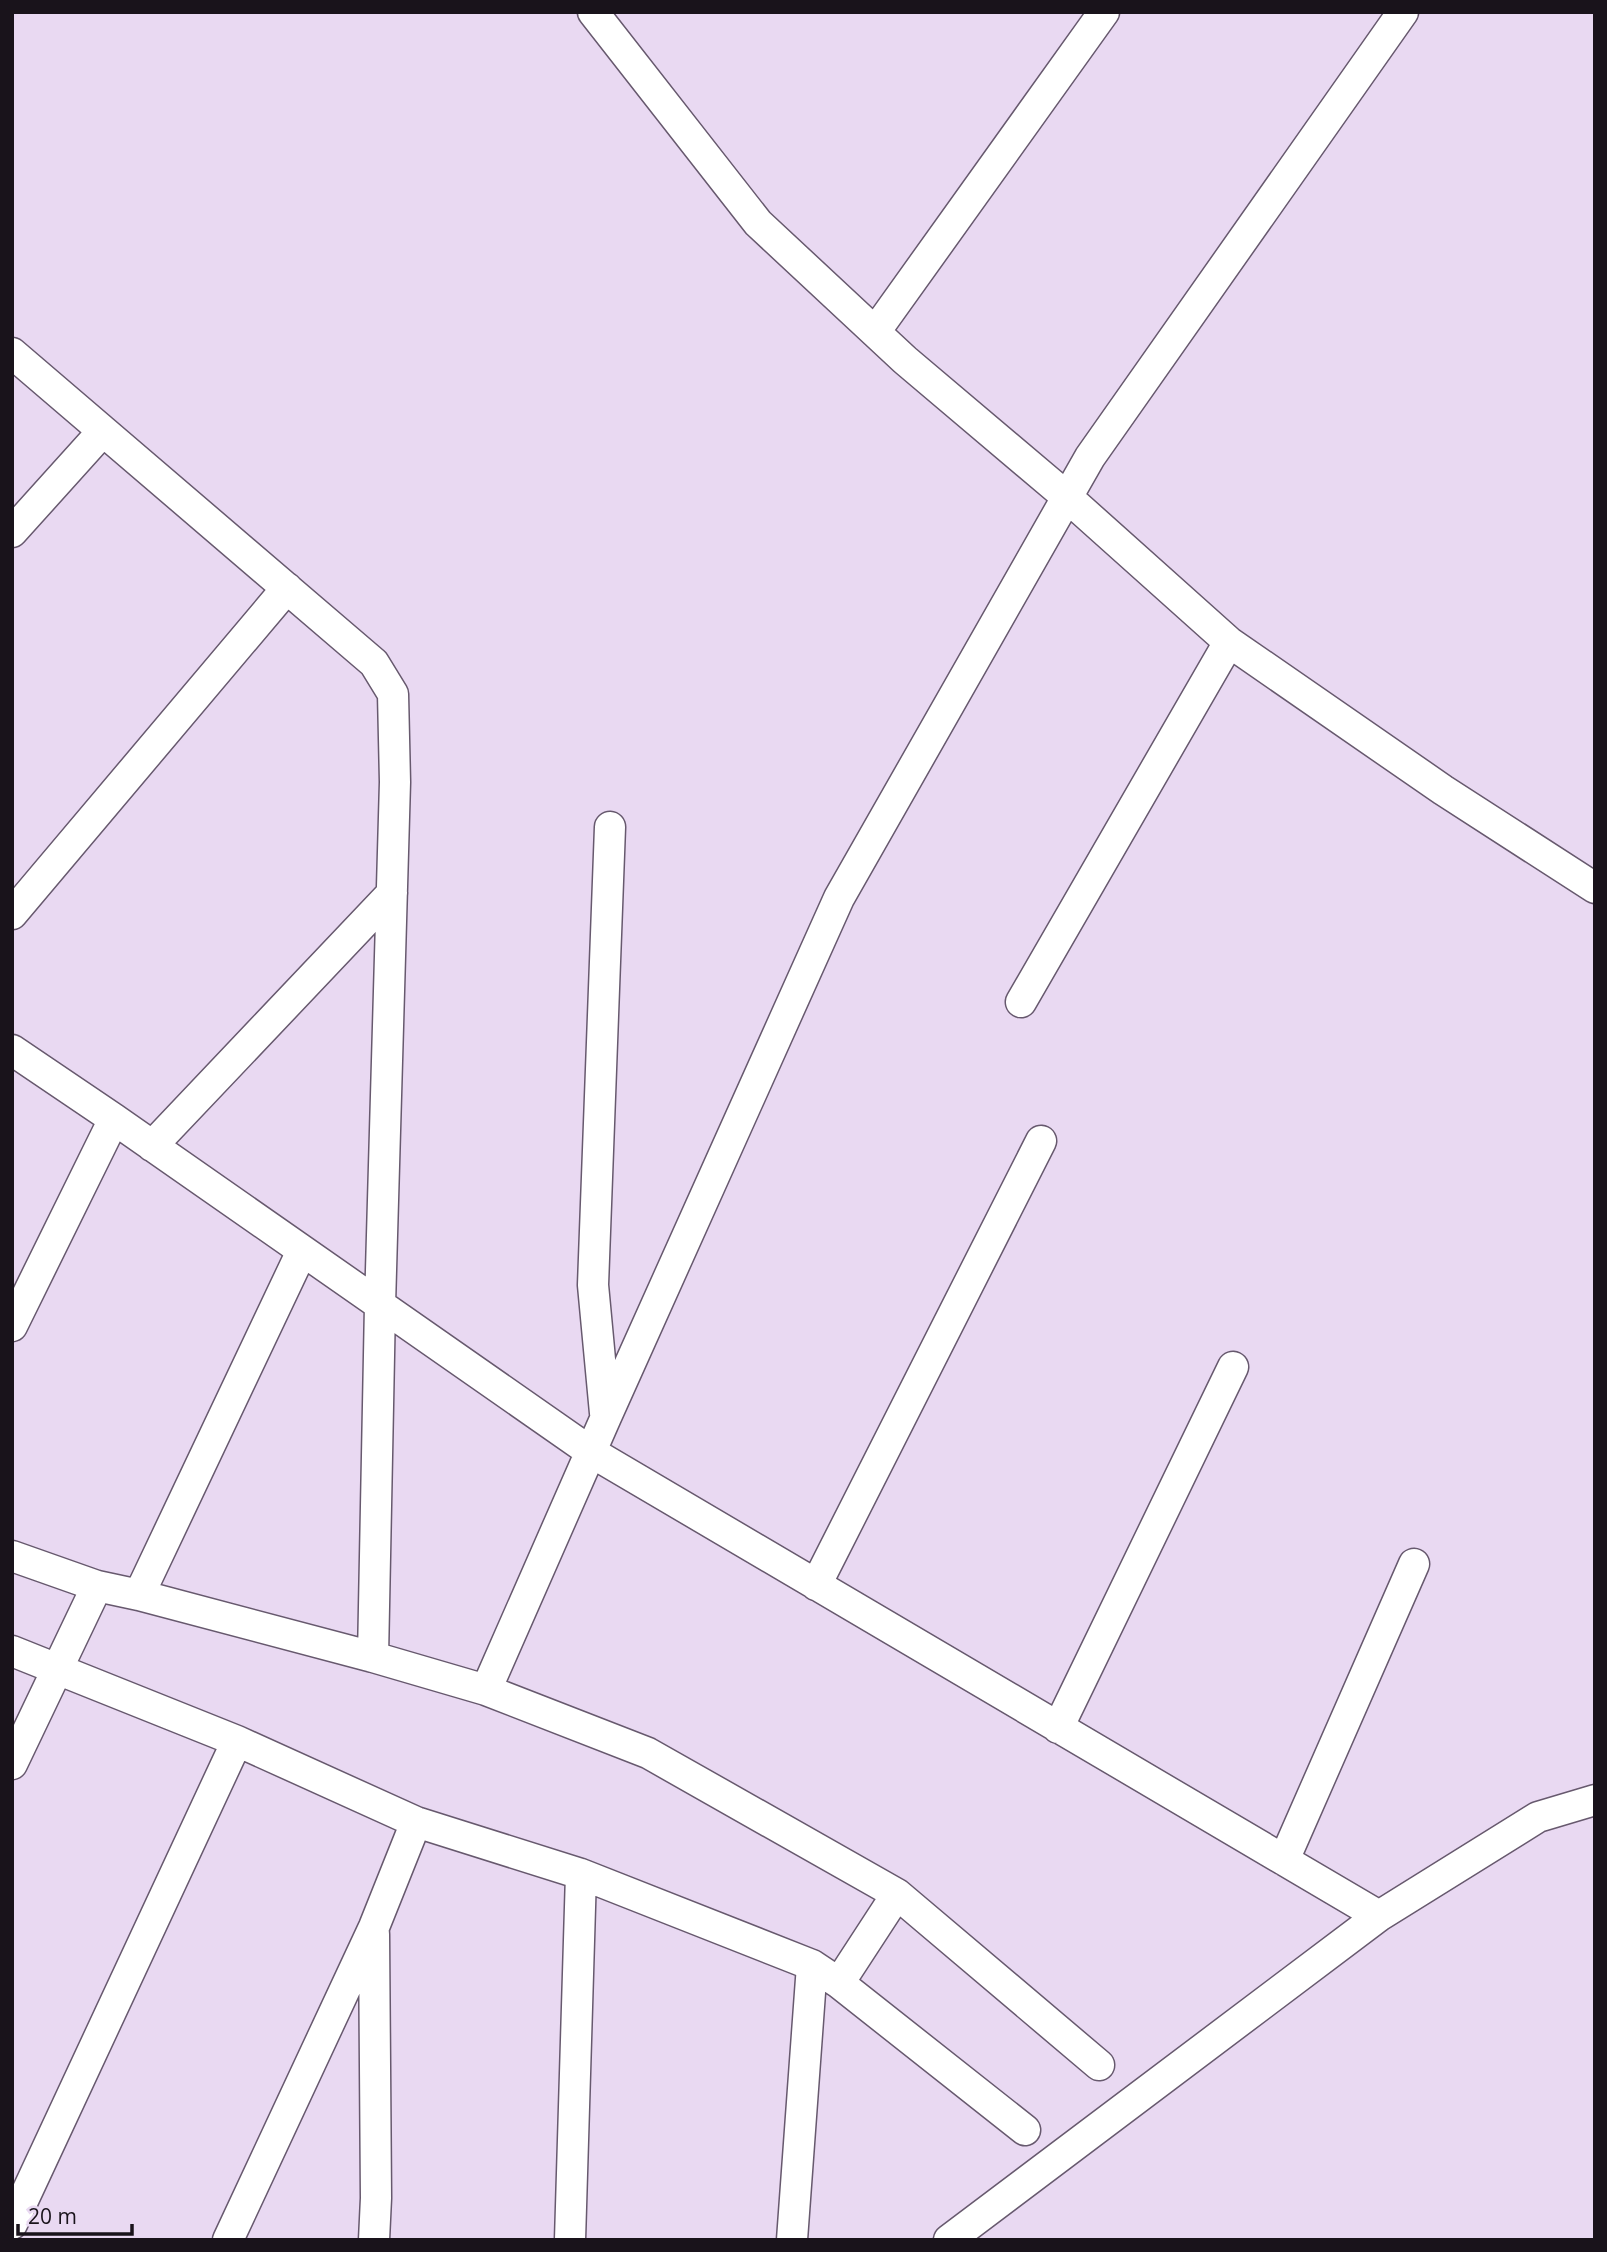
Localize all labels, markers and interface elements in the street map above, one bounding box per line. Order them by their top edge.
scale bar [18,2192,131,2236]
text: 20 m [28,2202,77,2230]

